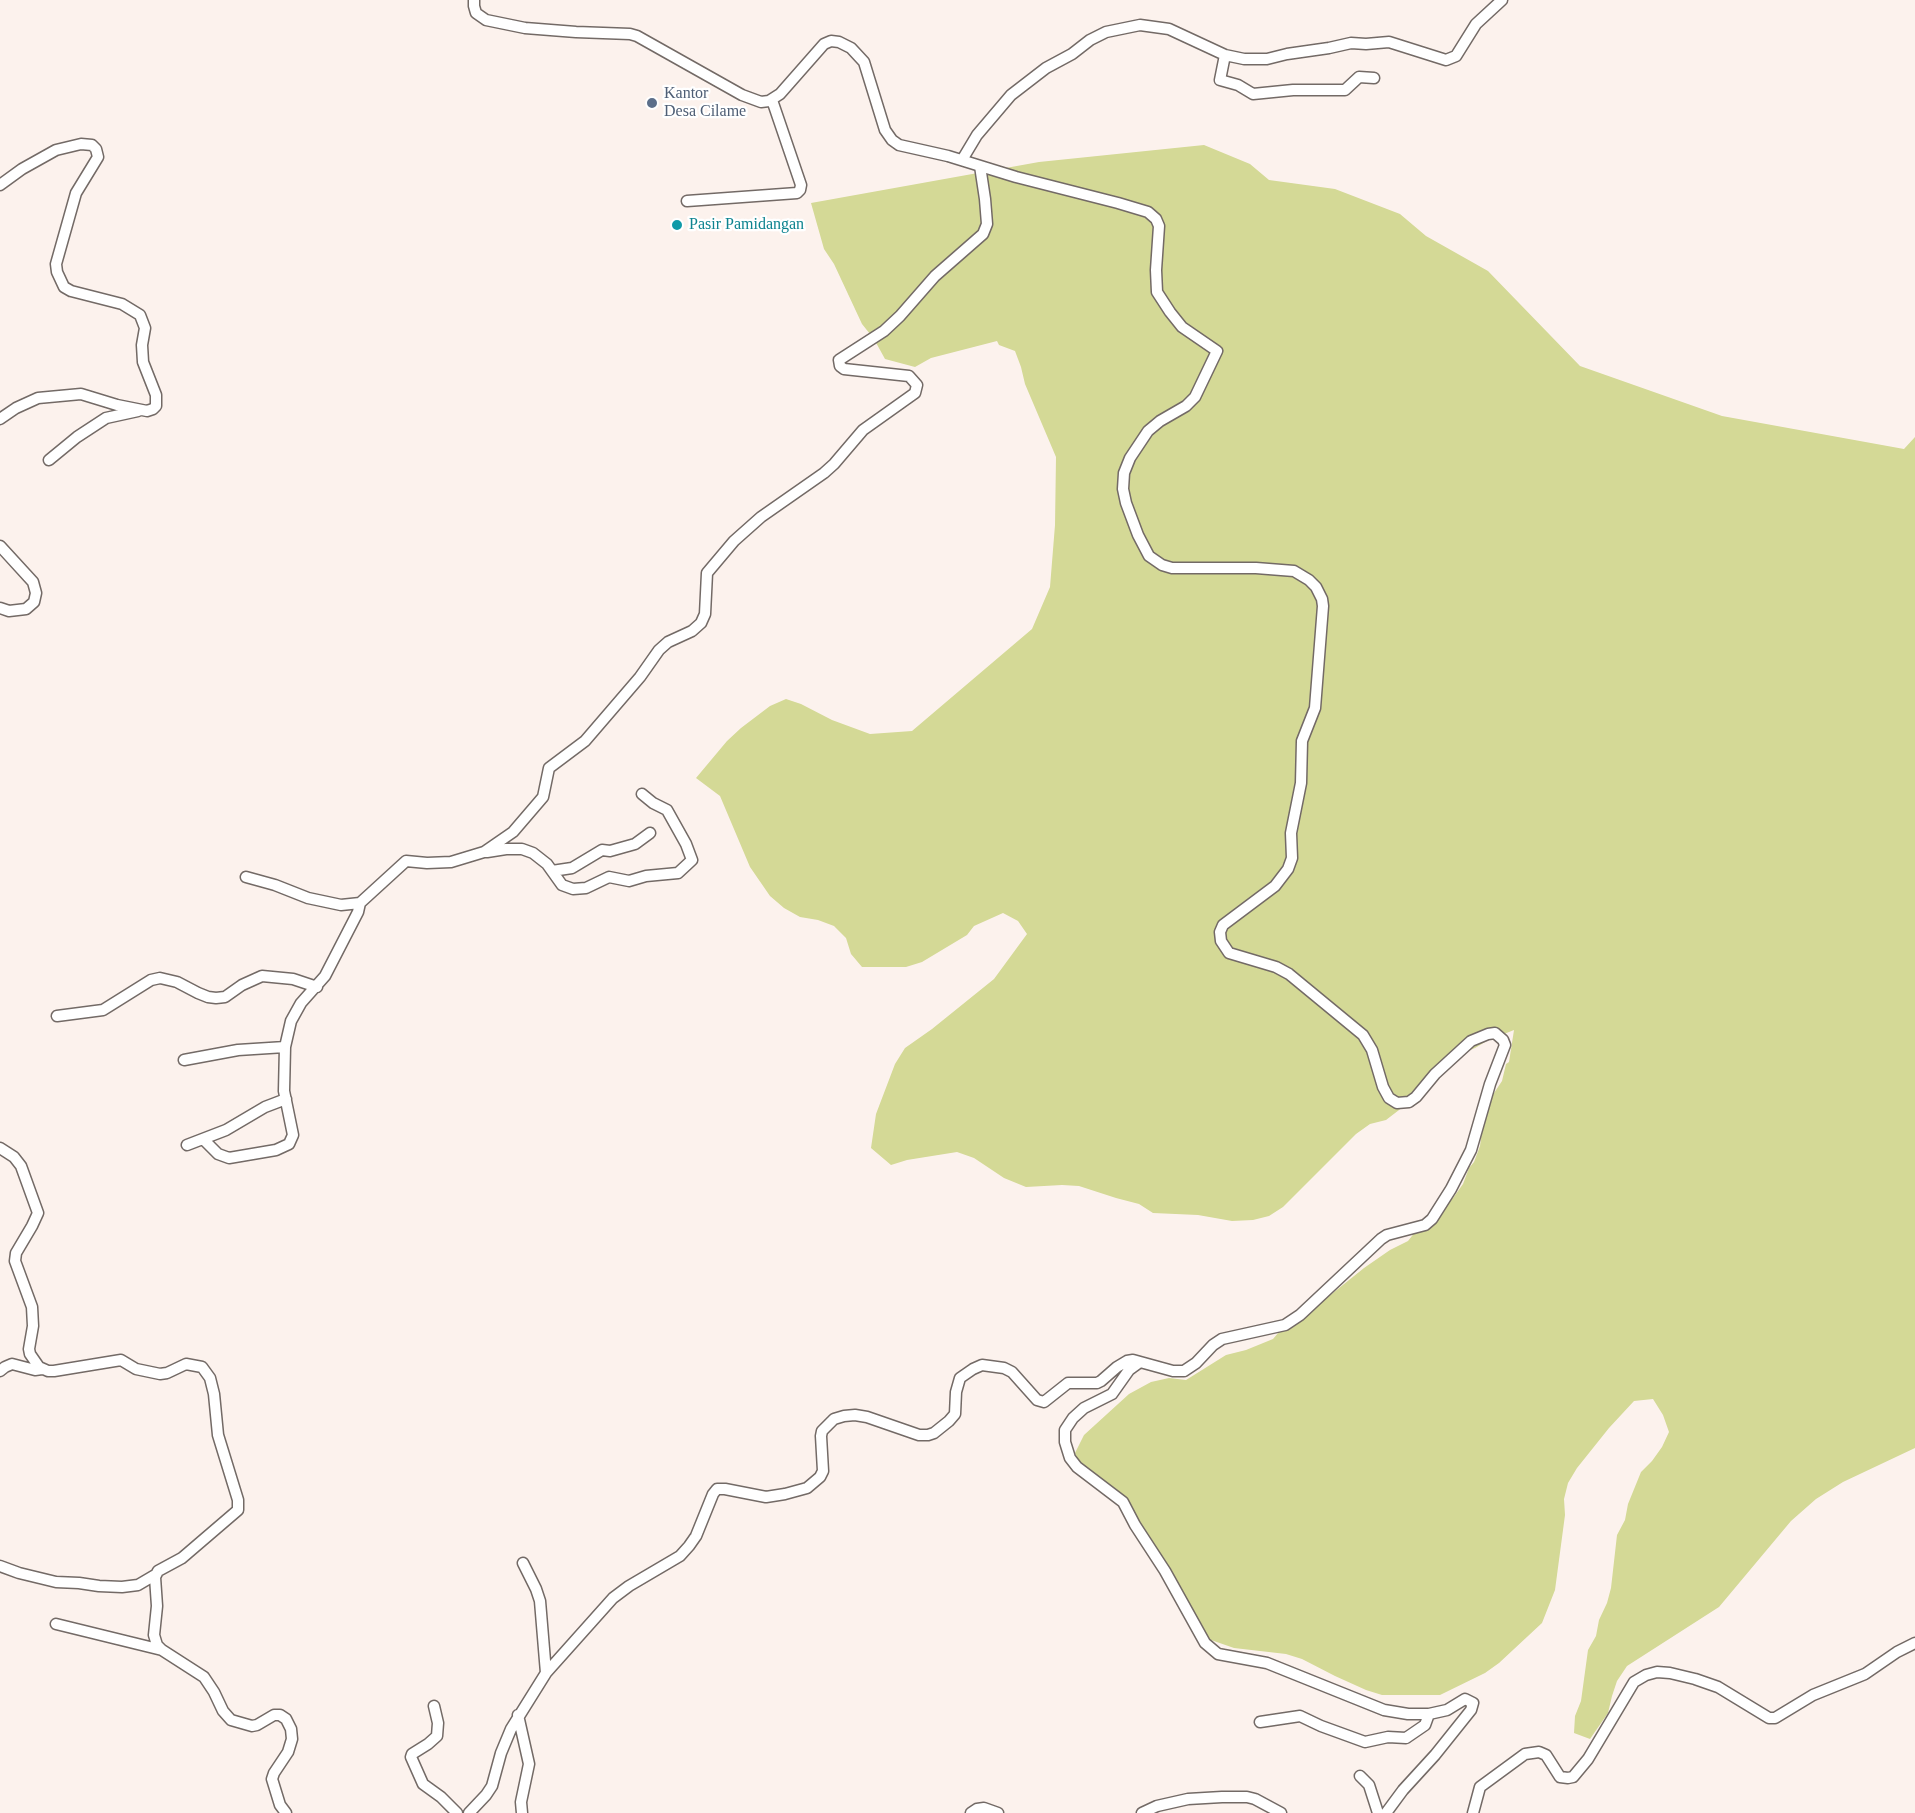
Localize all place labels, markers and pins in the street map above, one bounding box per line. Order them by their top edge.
place label: Kantor Desa Cilame [664,84,746,122]
marker: Kantor Desa Cilame [645,96,659,110]
place label: Pasir Pamidangan [689,215,804,235]
marker: Pasir Pamidangan [670,218,684,232]

